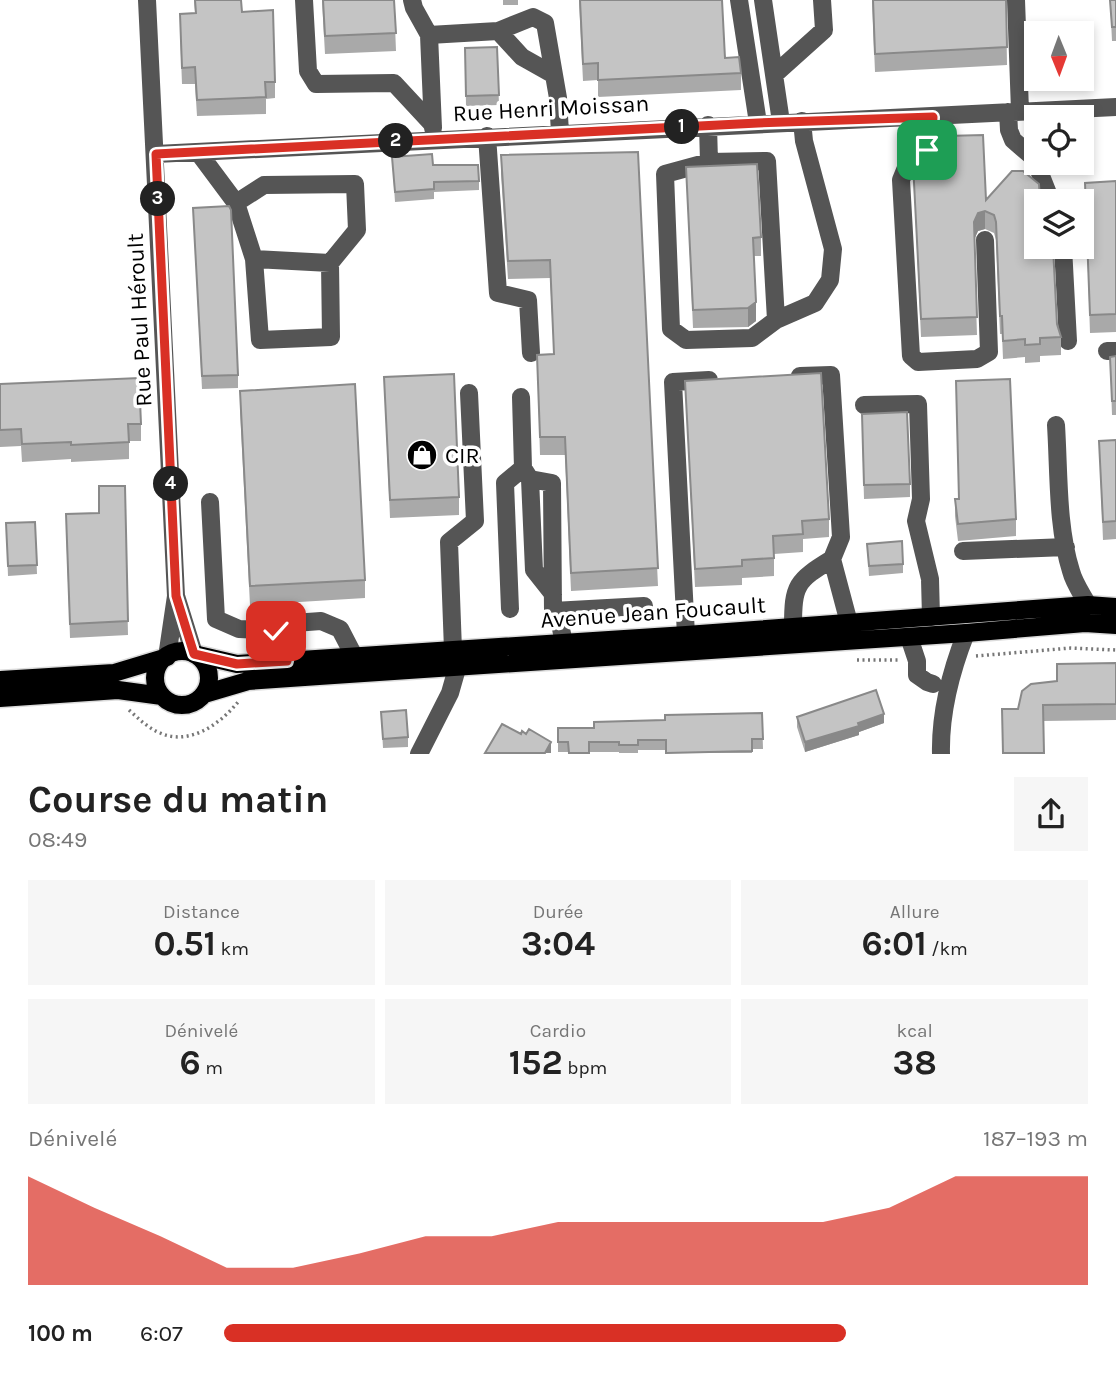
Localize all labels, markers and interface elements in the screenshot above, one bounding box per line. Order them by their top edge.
north arrow [1024,21,1094,91]
map controls [1024,21,1094,259]
street label: Rue Henri Moissan [452,90,650,127]
button: locate [1024,105,1094,175]
pin: 1 [664,110,700,144]
text: 1 [678,115,685,137]
pin [897,120,957,180]
pin: 2 [378,124,414,158]
text: 2 [390,129,401,151]
icon: arrive [908,131,946,169]
pin: 3 [140,182,176,216]
text: 3 [152,187,163,209]
button: layers [1024,189,1094,259]
street label: Rue Paul Héroult [121,232,158,407]
shop icon: CIR [405,438,439,472]
place label: CIR [445,442,480,469]
pin: 4 [154,466,188,502]
text: 4 [165,472,176,494]
street label: Avenue Jean Foucault [540,591,767,634]
pin [246,601,306,661]
icon: check [257,612,295,650]
text: Course du matin [28,777,328,822]
button: share [1014,777,1088,851]
text: 08:49 [28,826,87,853]
text: Distance [163,901,240,923]
text: Durée [533,901,583,923]
text: Allure [890,901,940,923]
text: 0.51 [154,923,216,964]
text: 3:04 [521,923,595,964]
text: 6:01 [861,923,927,964]
text: km [216,938,249,960]
text: /km [927,938,968,960]
text: Dénivelé [164,1020,238,1042]
text: Cardio [530,1020,586,1042]
text: kcal [897,1020,933,1042]
text: 6 [180,1042,201,1083]
text: 152 [509,1042,563,1083]
text: 38 [892,1042,937,1083]
text: m [201,1057,223,1079]
text: bpm [563,1057,607,1079]
text: Dénivelé [28,1125,117,1152]
text: 187–193 m [983,1125,1088,1152]
text: 100 m [28,1320,93,1347]
text: 6:07 [140,1320,183,1347]

